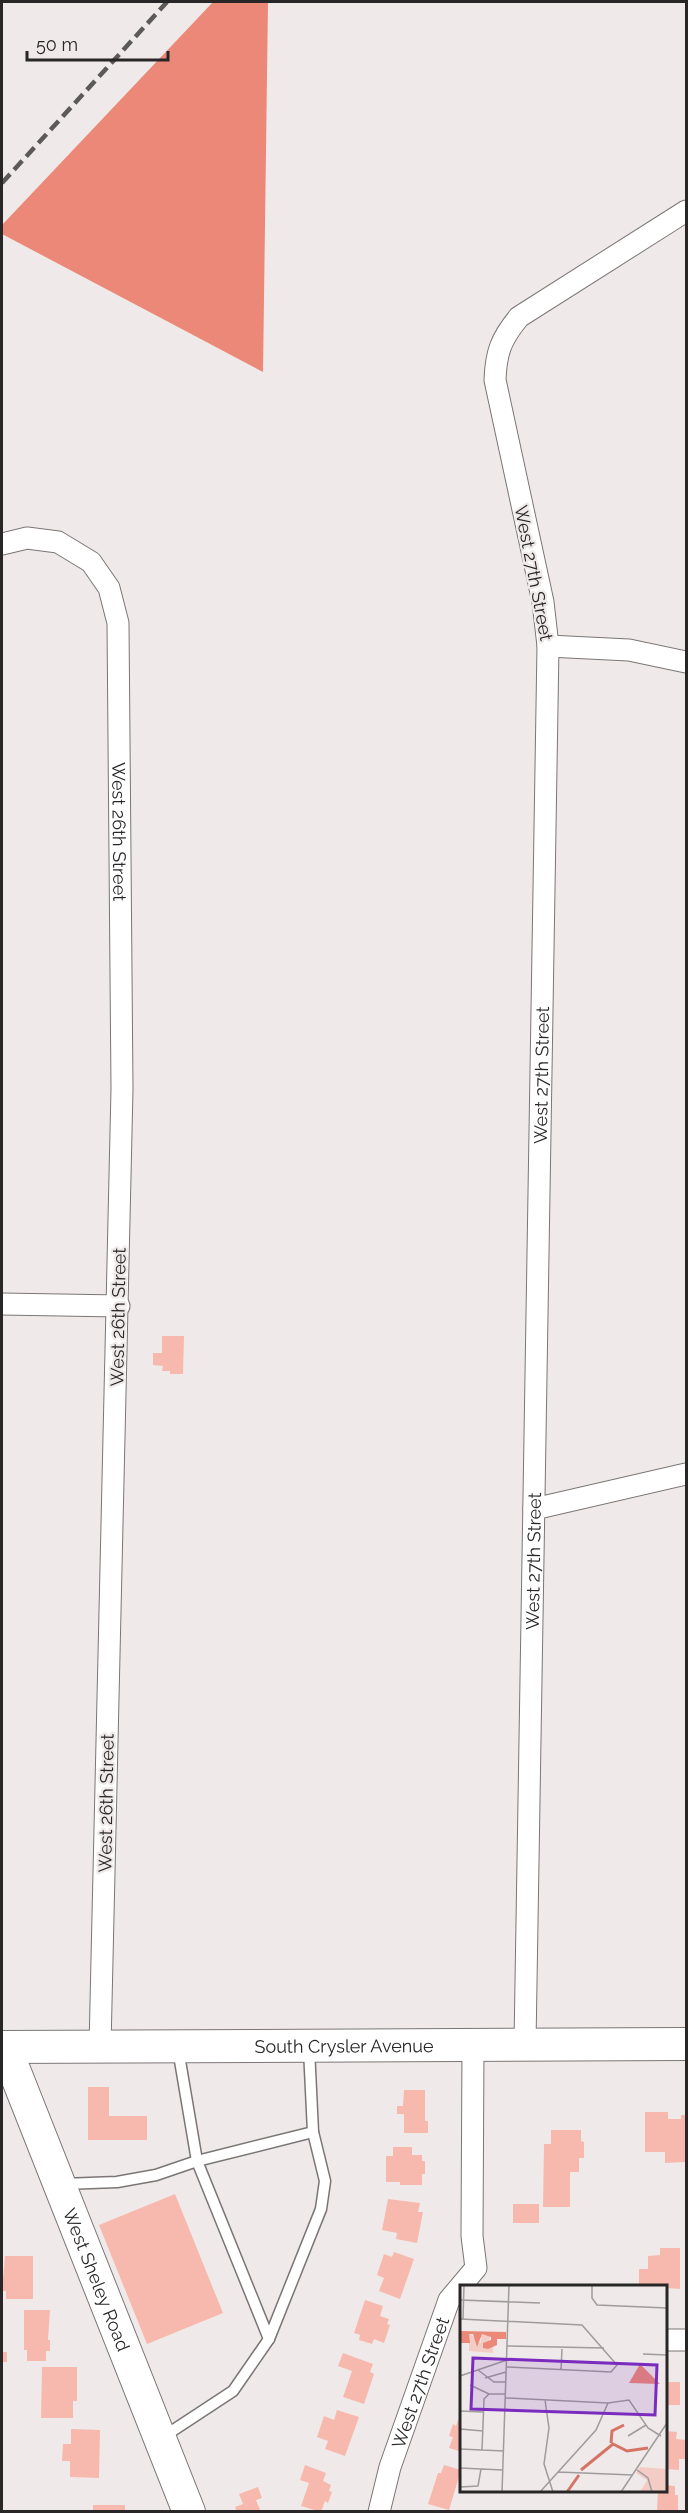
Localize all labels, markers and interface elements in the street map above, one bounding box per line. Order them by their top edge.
scale bar [27,24,168,62]
text: 50 m [36,34,78,55]
street label: West 27th Street [511,503,557,643]
street label: West 26th Street [109,762,131,901]
street label: West 27th Street [529,1006,553,1144]
street label: West 26th Street [106,1247,130,1387]
street label: West 27th Street [521,1492,545,1630]
street label: West 26th Street [94,1733,118,1873]
street label: South Crysler Avenue [254,2035,434,2056]
street label: West Sheley Road [59,2205,135,2354]
inset map [460,2285,667,2492]
street label: West 27th Street [387,2314,453,2451]

